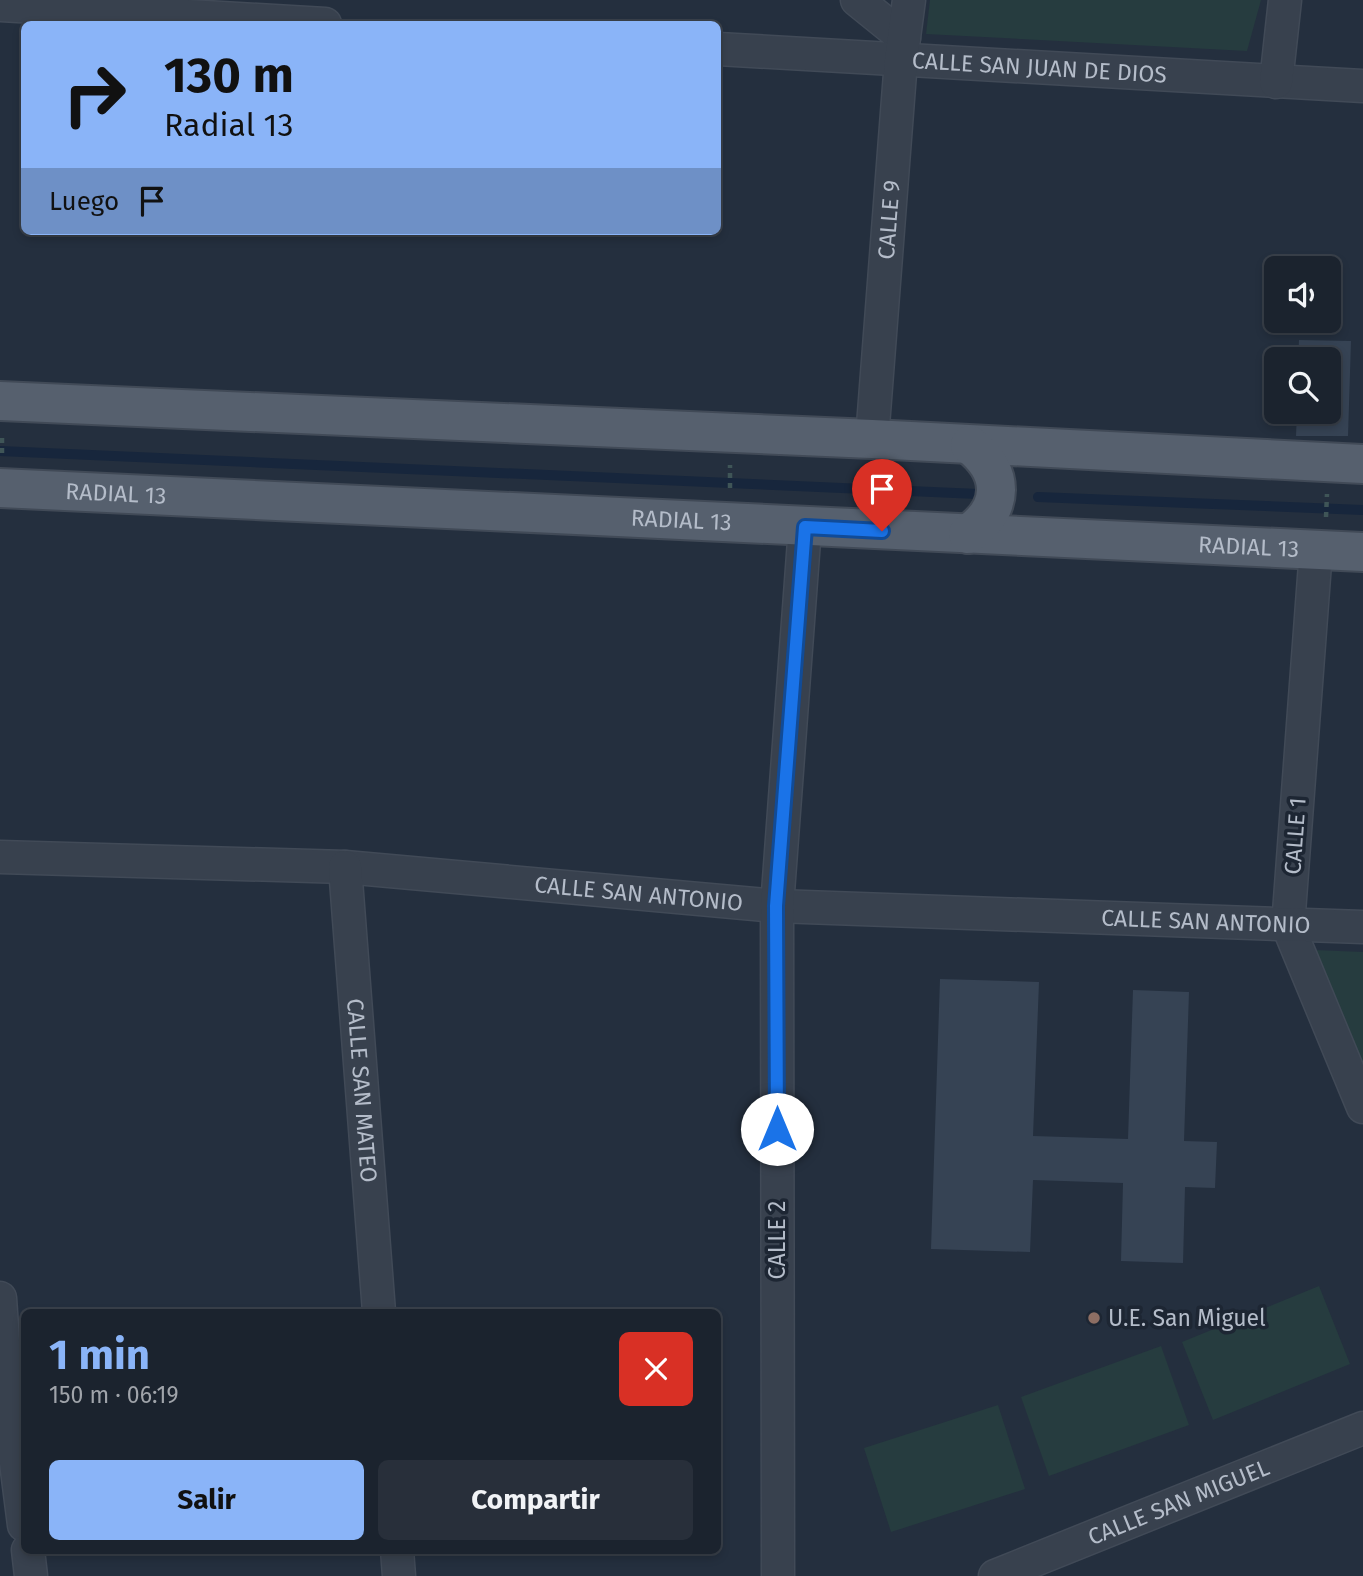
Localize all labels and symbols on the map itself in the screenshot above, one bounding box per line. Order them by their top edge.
street label: CALLE SAN JUAN DE DIOS [911,46,1168,89]
street label: CALLE 9 [872,179,906,260]
pin [852,459,912,531]
street label: RADIAL 13 [65,477,167,510]
street label: RADIAL 13 [630,504,732,536]
street label: RADIAL 13 [1198,530,1300,563]
street label: CALLE 1 [1278,796,1312,876]
street label: CALLE SAN ANTONIO [533,870,744,917]
street label: CALLE SAN ANTONIO [1101,904,1311,939]
street label: CALLE SAN MATEO [341,997,383,1183]
position arrow [740,1092,814,1166]
street label: CALLE 2 [763,1201,791,1279]
place label: U.E. San Miguel [1108,1304,1266,1332]
marker: U.E. San Miguel [1086,1310,1102,1326]
street label: CALLE SAN MIGUEL [1084,1453,1274,1551]

